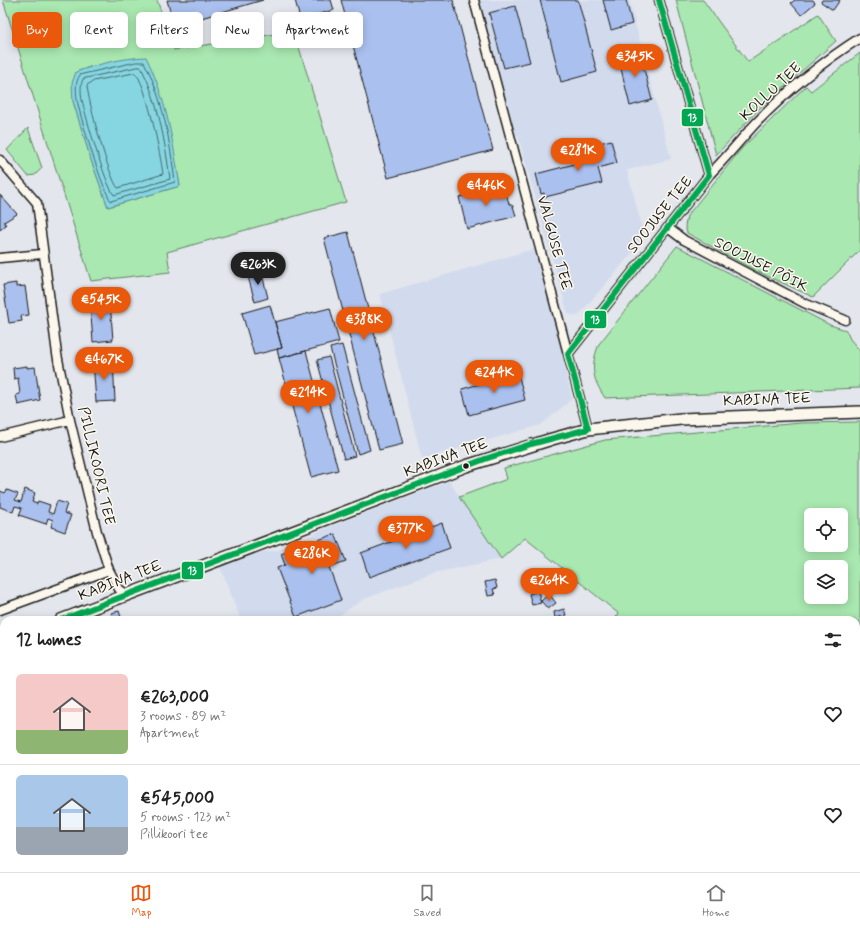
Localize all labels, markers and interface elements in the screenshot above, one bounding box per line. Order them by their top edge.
chip: Buy [12,12,62,48]
chip: Rent [70,12,128,48]
chip: Filters [136,12,203,48]
chip: New [211,12,264,48]
chip: Apartment [272,12,363,48]
pin: €345K [607,44,663,78]
text: €345K [616,48,654,65]
street label: KOLLU TEE [736,58,806,126]
line badge: 13 [681,108,704,127]
text: 13 [687,111,697,125]
pin: €281K [550,138,606,172]
text: €281K [560,142,596,159]
street label: SOOJUSE TEE [623,172,697,258]
pin: €446K [458,173,514,207]
text: €446K [466,177,506,194]
street label: VALGUSE TEE [532,194,576,293]
street label: SOOJUSE PÕIK [711,233,812,297]
pin: €263K [230,252,286,286]
text: €263K [240,256,276,273]
pin: €545K [73,287,129,321]
text: €545K [81,291,121,308]
pin: €388K [336,307,392,341]
line badge: 13 [584,310,607,329]
text: €388K [345,311,383,328]
text: 13 [590,313,600,327]
pin: €467K [76,347,132,381]
text: €467K [84,351,124,368]
pin: €244K [466,360,522,394]
text: €244K [474,364,514,381]
pin: €214K [280,380,336,414]
text: €214K [289,384,327,401]
street label: KABINA TEE [723,388,812,412]
street label: PILLIKOORI TEE [73,405,119,527]
street label: KABINA TEE [401,433,491,482]
unlabelled marker [461,461,471,471]
map controls [804,508,848,604]
button: locate [804,508,848,552]
pin: €377K [378,516,434,550]
text: €377K [387,520,425,537]
pin: €286K [284,541,340,575]
text: €286K [293,545,331,562]
street label: KABINA TEE [75,556,165,606]
button: layers [804,560,848,604]
line badge: 13 [181,561,204,580]
text: 13 [187,564,197,578]
pin: €264K [521,568,577,602]
text: €264K [530,572,568,589]
text: 12 homes [16,629,82,651]
icon: filters [822,629,844,651]
text: €263,000 [140,686,209,708]
icon: home [48,690,96,738]
icon: heart [822,703,844,725]
text: 3 rooms · 89 m² [140,708,226,725]
text: Apartment [140,725,199,742]
text: €545,000 [140,787,214,809]
icon: home [48,791,96,839]
icon: heart [822,804,844,826]
text: 5 rooms · 123 m² [140,809,231,826]
text: Pillikoori tee [140,826,208,843]
tab: Map [130,882,152,920]
tab: Saved [413,882,441,920]
tab: Home [702,882,730,920]

